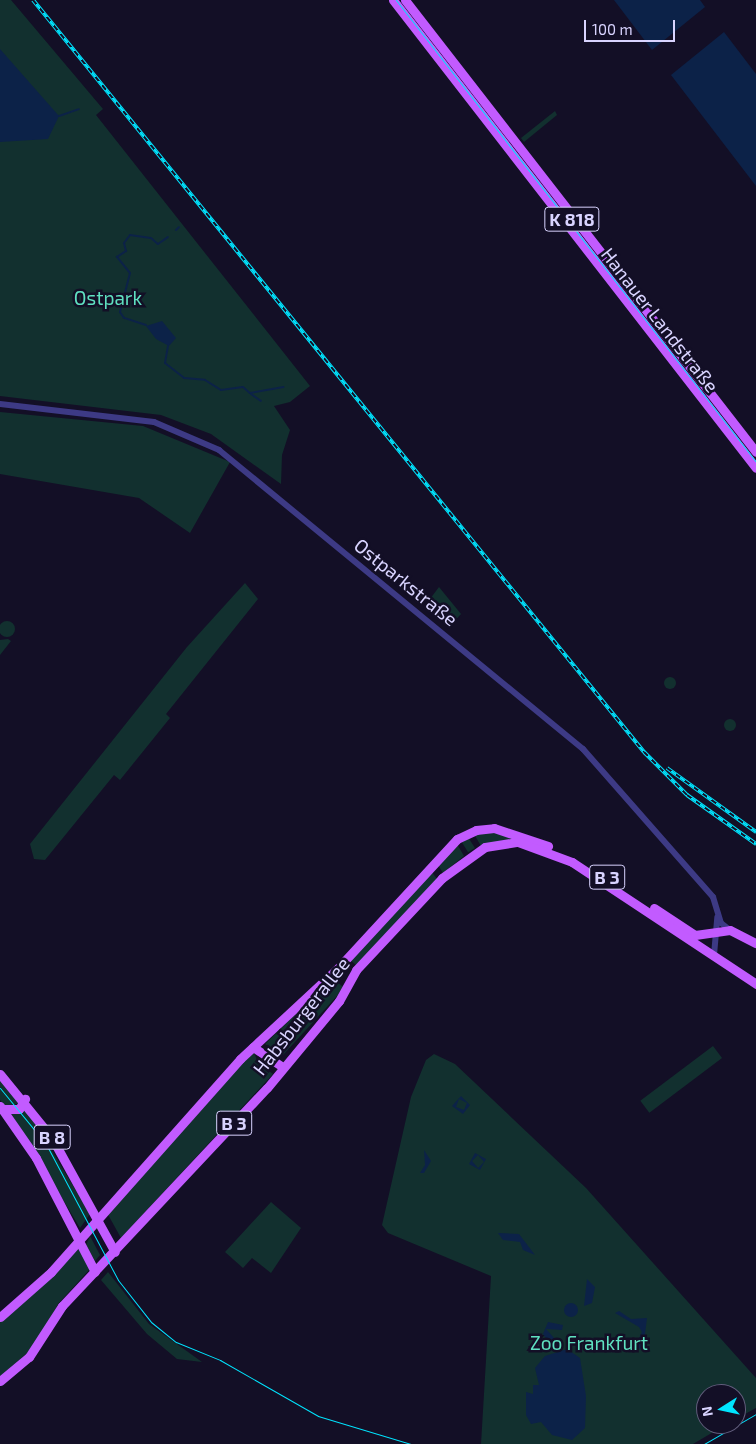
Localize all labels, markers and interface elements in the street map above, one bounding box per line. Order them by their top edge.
scale bar [586,10,677,42]
text: 100 m [592,20,633,38]
road number: K 818 [543,203,601,234]
street label: Hanauer Landstraße [596,243,724,397]
park label: Ostpark [74,287,142,309]
street label: Ostparkstraße [350,533,462,631]
road number: B 3 [588,862,626,892]
street label: Habsburgerallee [248,953,354,1079]
road number: B 3 [215,1108,253,1138]
road number: B 8 [33,1122,71,1152]
park label: Zoo Frankfurt [530,1332,648,1354]
north arrow [696,1384,746,1434]
text: N [697,1405,716,1418]

